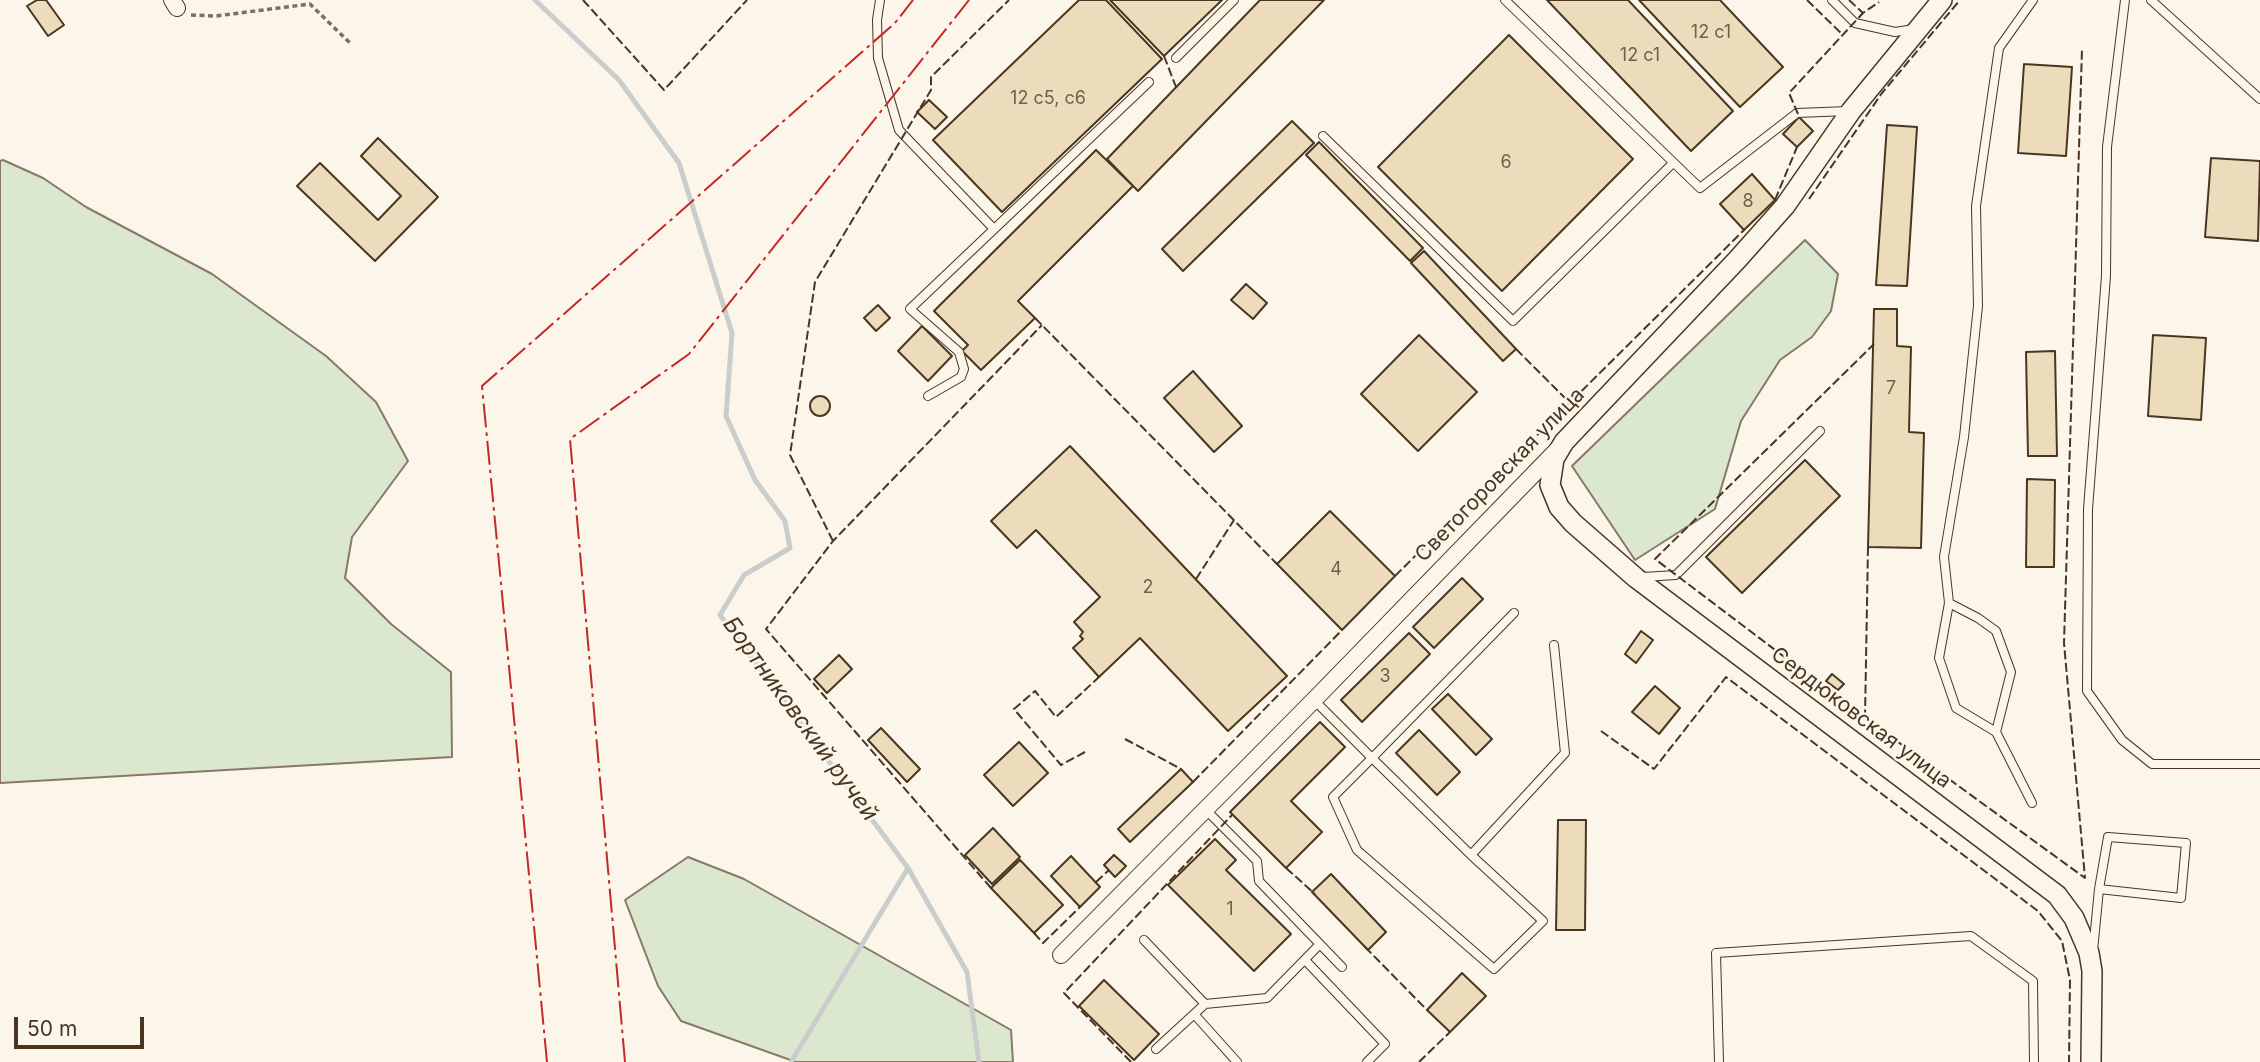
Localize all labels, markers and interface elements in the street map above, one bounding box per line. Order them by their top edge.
house number: 12 с1 [1691,22,1731,44]
house number: 12 с1 [1620,45,1660,67]
house number: 12 с5, с6 [1010,88,1086,110]
house number: 6 [1500,152,1512,174]
house number: 8 [1742,191,1754,213]
house number: 7 [1886,378,1896,400]
street label: Светогоровская улица [1410,383,1590,567]
house number: 4 [1330,559,1342,581]
house number: 2 [1143,577,1153,599]
water label: Бортниковский ручей [717,611,883,827]
street label: Сердюковская улица [1766,642,1956,794]
house number: 3 [1379,666,1391,688]
house number: 1 [1226,899,1234,921]
scale bar [18,1002,147,1046]
text: 50 m [27,1016,77,1041]

